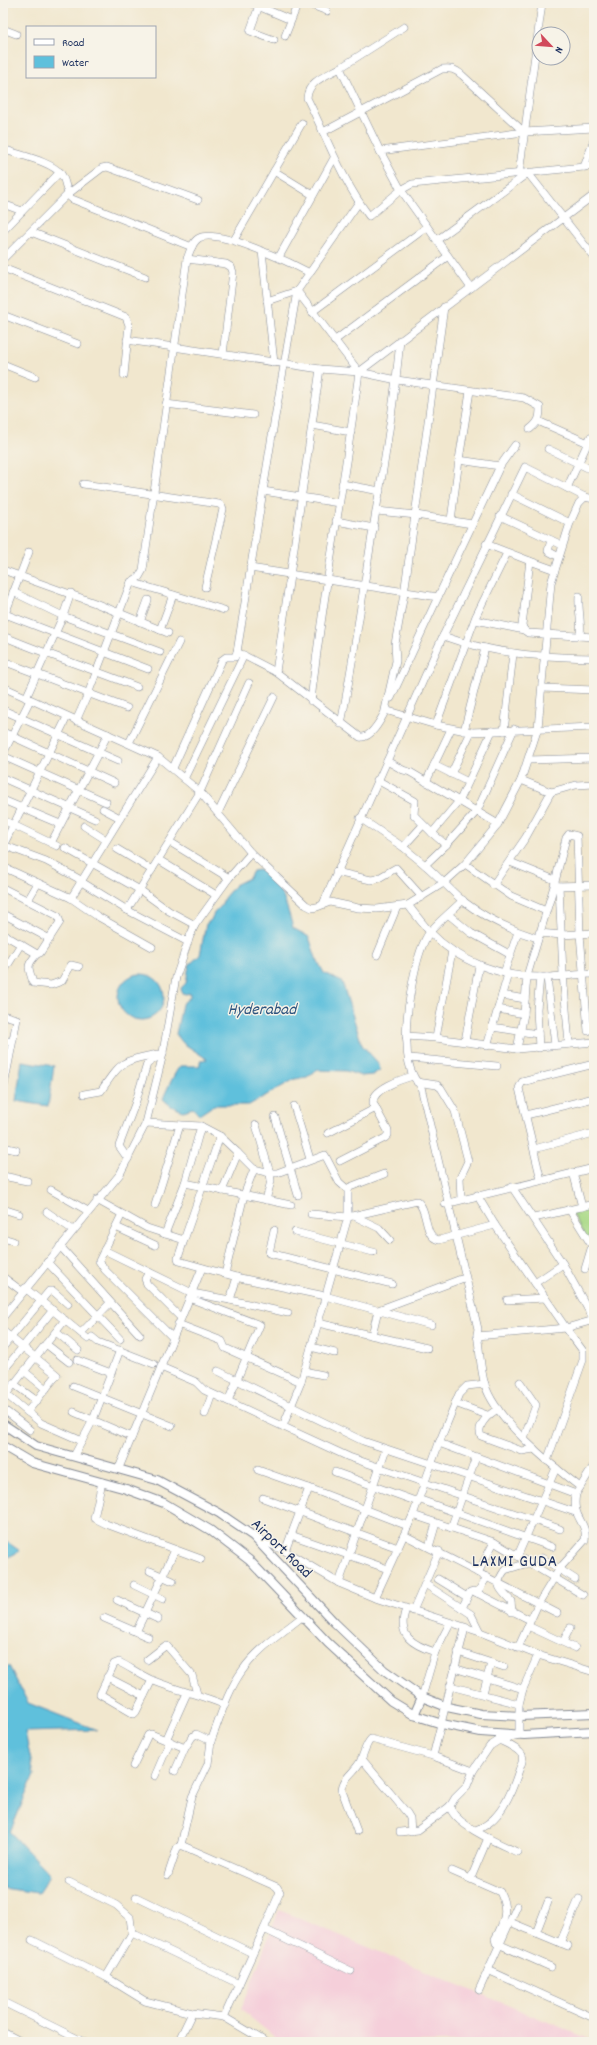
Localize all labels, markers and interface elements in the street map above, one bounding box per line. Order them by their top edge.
legend [26,26,156,78]
north arrow [531,26,571,66]
text: Road [62,35,84,52]
text: N [550,44,567,56]
text: Water [62,55,89,72]
water label: Hyderabad [228,999,298,1023]
street label: Airport Road [245,1514,317,1584]
district label: LAXMI GUDA [472,1551,558,1575]

